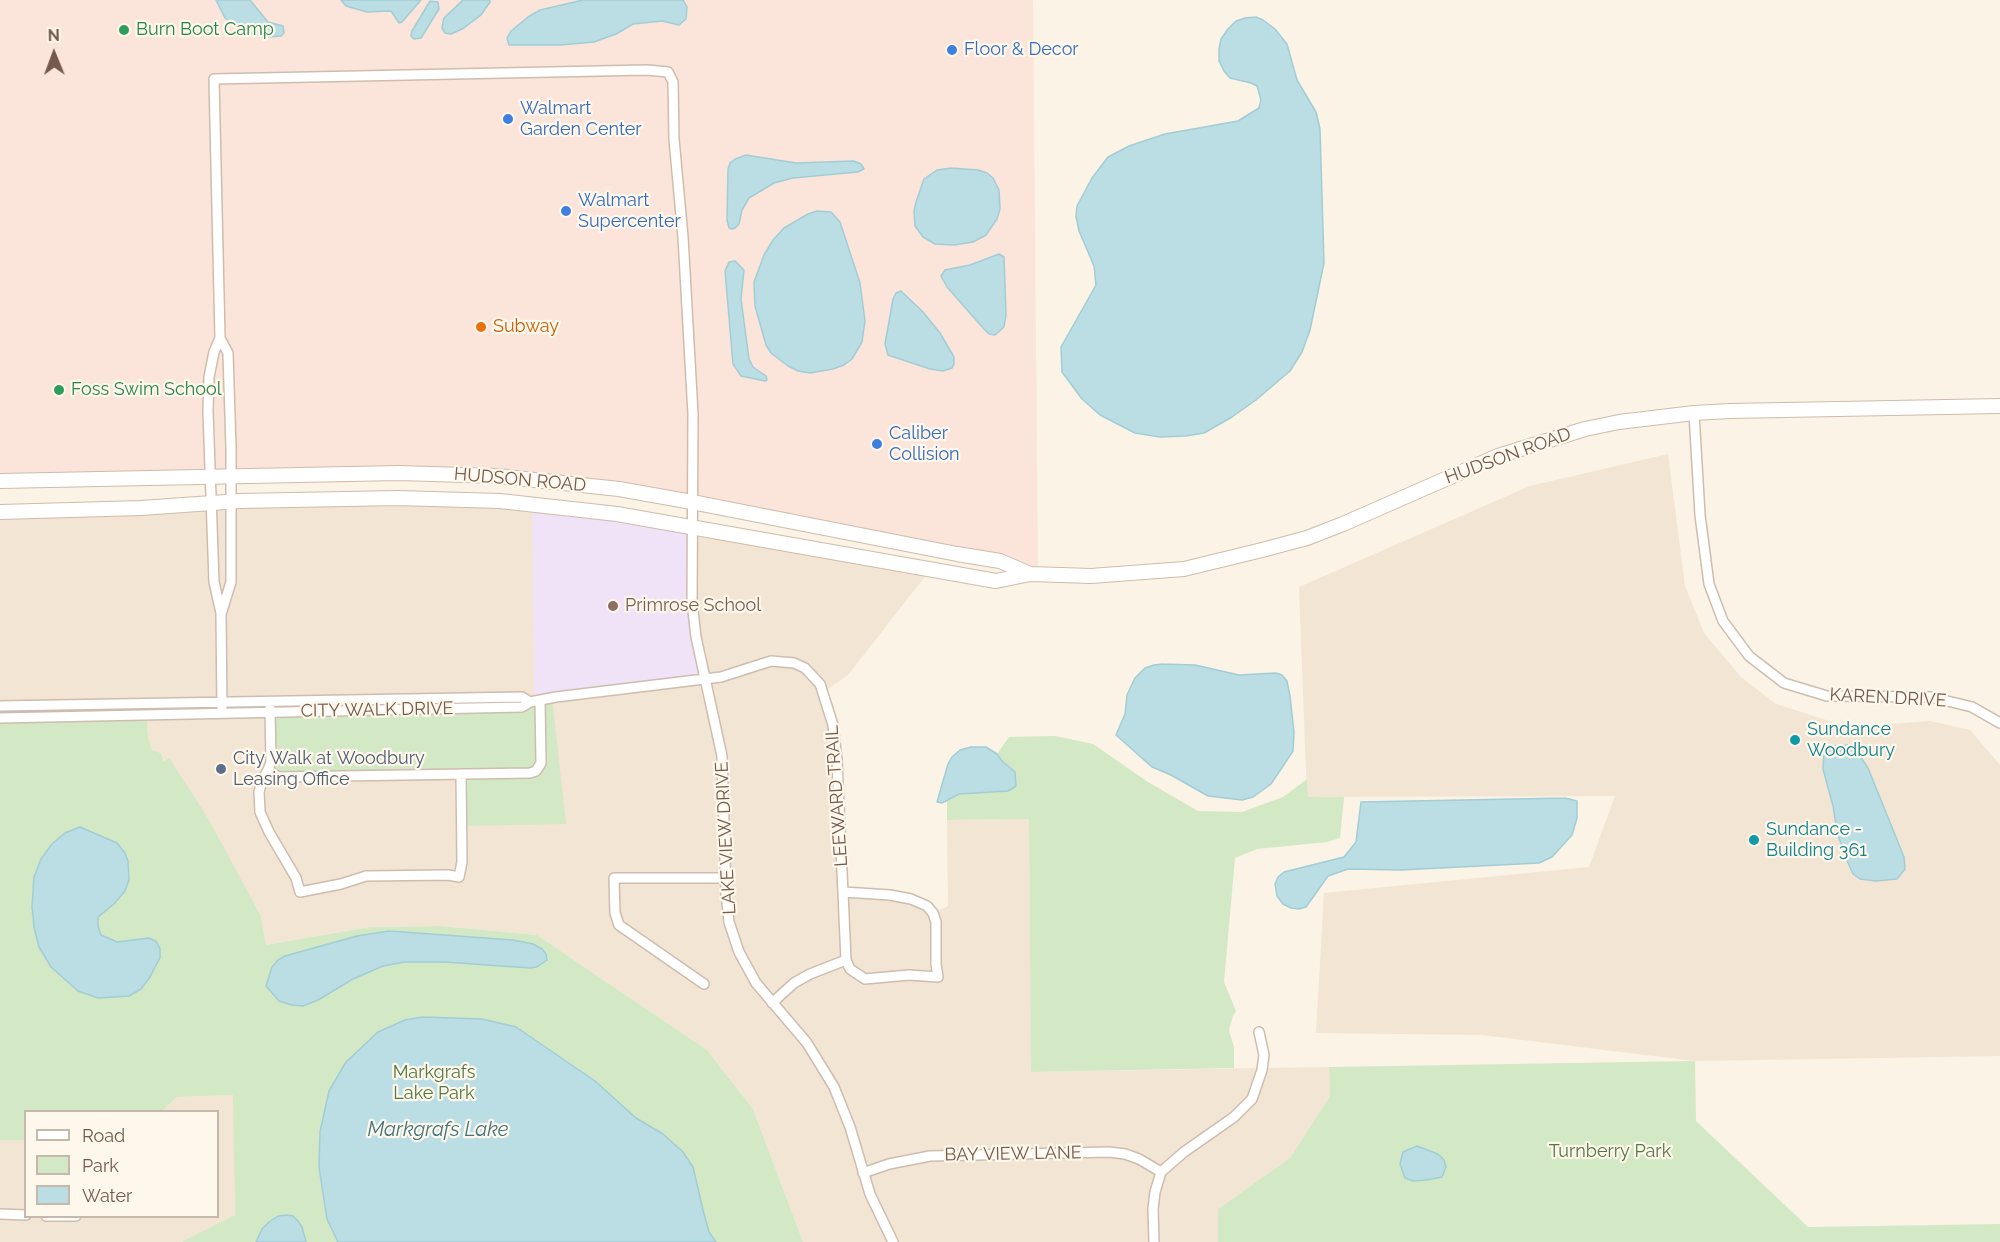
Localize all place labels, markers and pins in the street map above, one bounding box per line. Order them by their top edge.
place label: Burn Boot Camp [136,19,274,41]
marker: Burn Boot Camp [117,23,131,37]
place label: Floor & Decor [964,39,1079,61]
marker: Floor & Decor [945,43,959,57]
place label: Walmart Garden Center [520,98,642,140]
marker: Walmart Garden Center [501,112,515,126]
place label: Walmart Supercenter [578,190,681,232]
marker: Walmart Supercenter [559,204,573,218]
place label: Subway [493,316,559,338]
marker: Subway [474,320,488,334]
place label: Foss Swim School [71,379,222,401]
marker: Foss Swim School [52,383,66,397]
place label: Caliber Collision [889,423,960,466]
marker: Caliber Collision [870,437,884,451]
place label: Primrose School [625,595,761,617]
marker: Primrose School [606,599,620,613]
place label: Sundance Woodbury [1807,719,1895,762]
marker: Sundance Woodbury [1788,733,1802,747]
place label: City Walk at Woodbury Leasing Office [233,748,425,790]
marker: City Walk at Woodbury Leasing Office [214,762,228,776]
place label: Sundance - Building 361 [1766,819,1867,862]
marker: Sundance - Building 361 [1747,833,1761,847]

